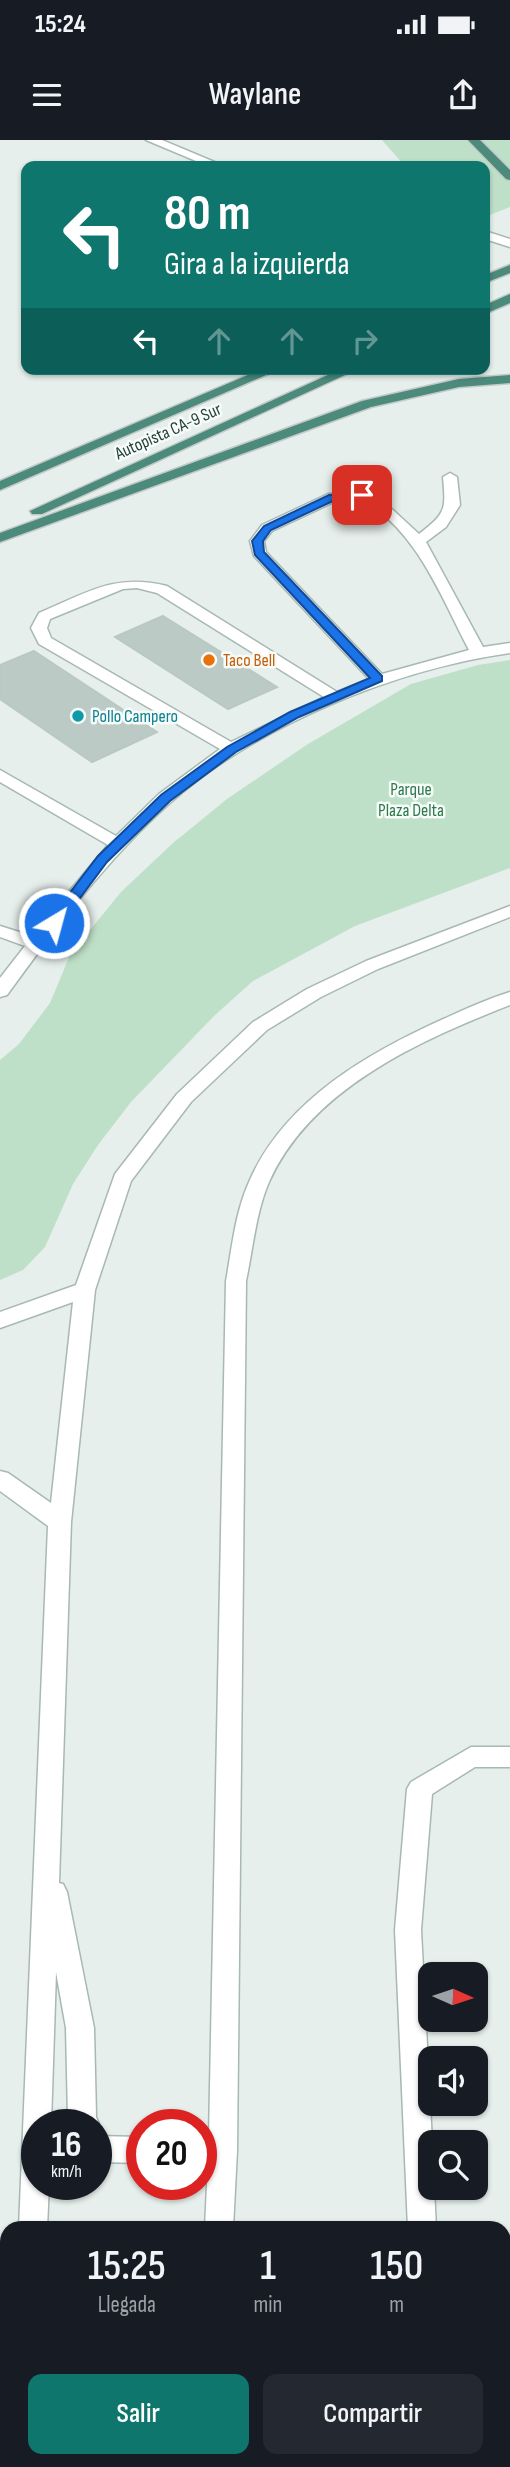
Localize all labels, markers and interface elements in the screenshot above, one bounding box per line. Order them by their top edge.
text: 15:24 [35,9,86,40]
text: Waylane [209,75,301,114]
icon: menu [28,76,66,114]
icon: share [444,76,482,114]
text: 80 m [164,185,251,244]
icon: left [49,189,140,280]
text: Gira a la izquierda [164,245,350,284]
icon: left [127,322,165,360]
icon: ahead [200,322,238,360]
icon: ahead [273,322,311,360]
icon: right [346,322,384,360]
street label: Autopista CA-9 Sur [111,399,225,465]
pin [332,465,392,525]
icon: arrive [343,476,381,514]
place label: Taco Bell [223,650,275,671]
marker: Taco Bell [201,652,217,668]
place label: Pollo Campero [92,706,178,727]
marker: Pollo Campero [70,708,86,724]
park label: Parque Plaza Delta [378,779,444,821]
position arrow [17,886,91,960]
north arrow [418,1962,488,2032]
map controls [418,1962,488,2200]
button: sound [418,2046,488,2116]
speed limit sign: 20 [126,2109,217,2200]
text: 16 [51,2124,82,2167]
button: search [418,2130,488,2200]
text: km/h [51,2161,82,2182]
text: 15:25 [88,2241,166,2292]
text: 1 [260,2241,276,2292]
text: 150 [370,2241,423,2292]
text: Llegada [98,2291,156,2319]
text: min [254,2291,282,2319]
text: m [389,2291,404,2319]
button: Salir [28,2374,249,2454]
button: Compartir [263,2374,483,2454]

